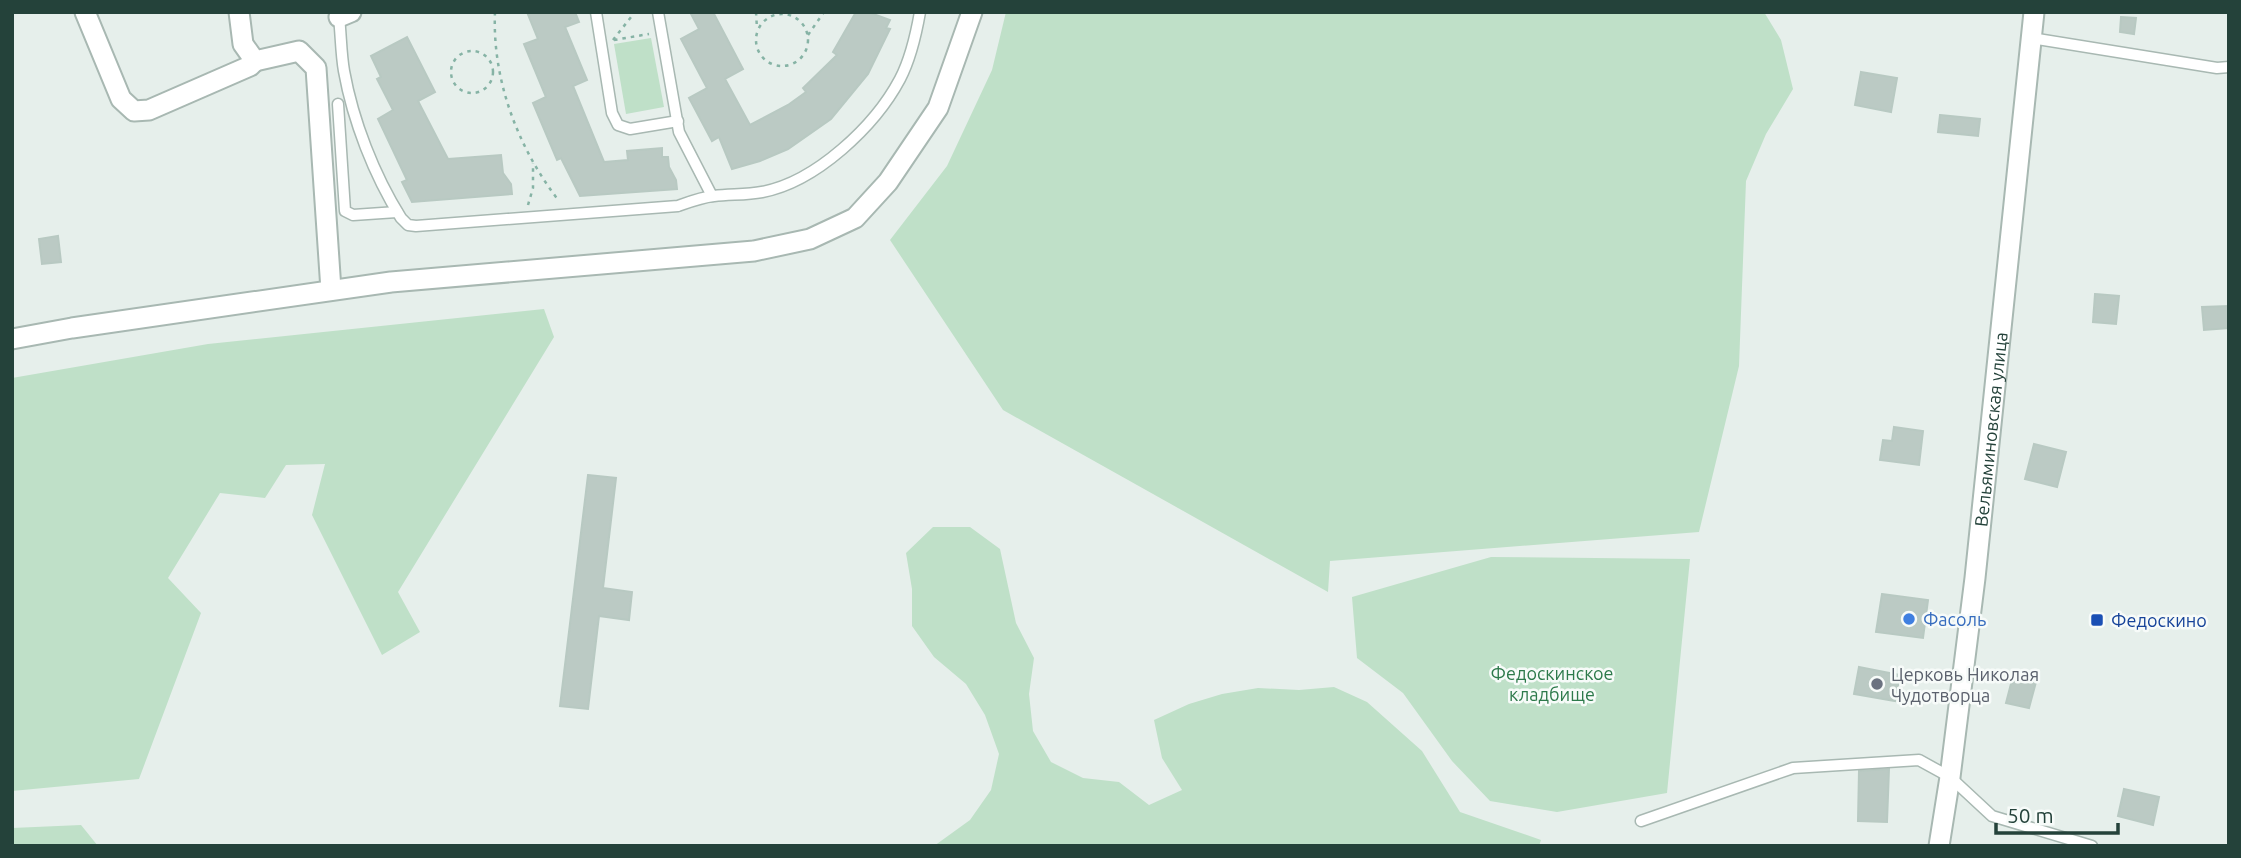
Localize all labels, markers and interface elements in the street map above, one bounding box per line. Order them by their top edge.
street label: Вельяминовская улица [1970,331,2011,528]
place label: Фасоль [1923,609,1986,629]
place label: Федоскино [2111,610,2207,630]
marker: Фасоль [1901,611,1917,627]
marker: Федоскино [2089,612,2105,628]
park label: Федоскинское кладбище [1490,663,1614,704]
place label: Церковь Николая Чудотворца [1891,664,2039,705]
marker: Церковь Николая Чудотворца [1869,676,1885,692]
scale bar [1996,792,2118,836]
text: 50 m [2007,803,2054,827]

